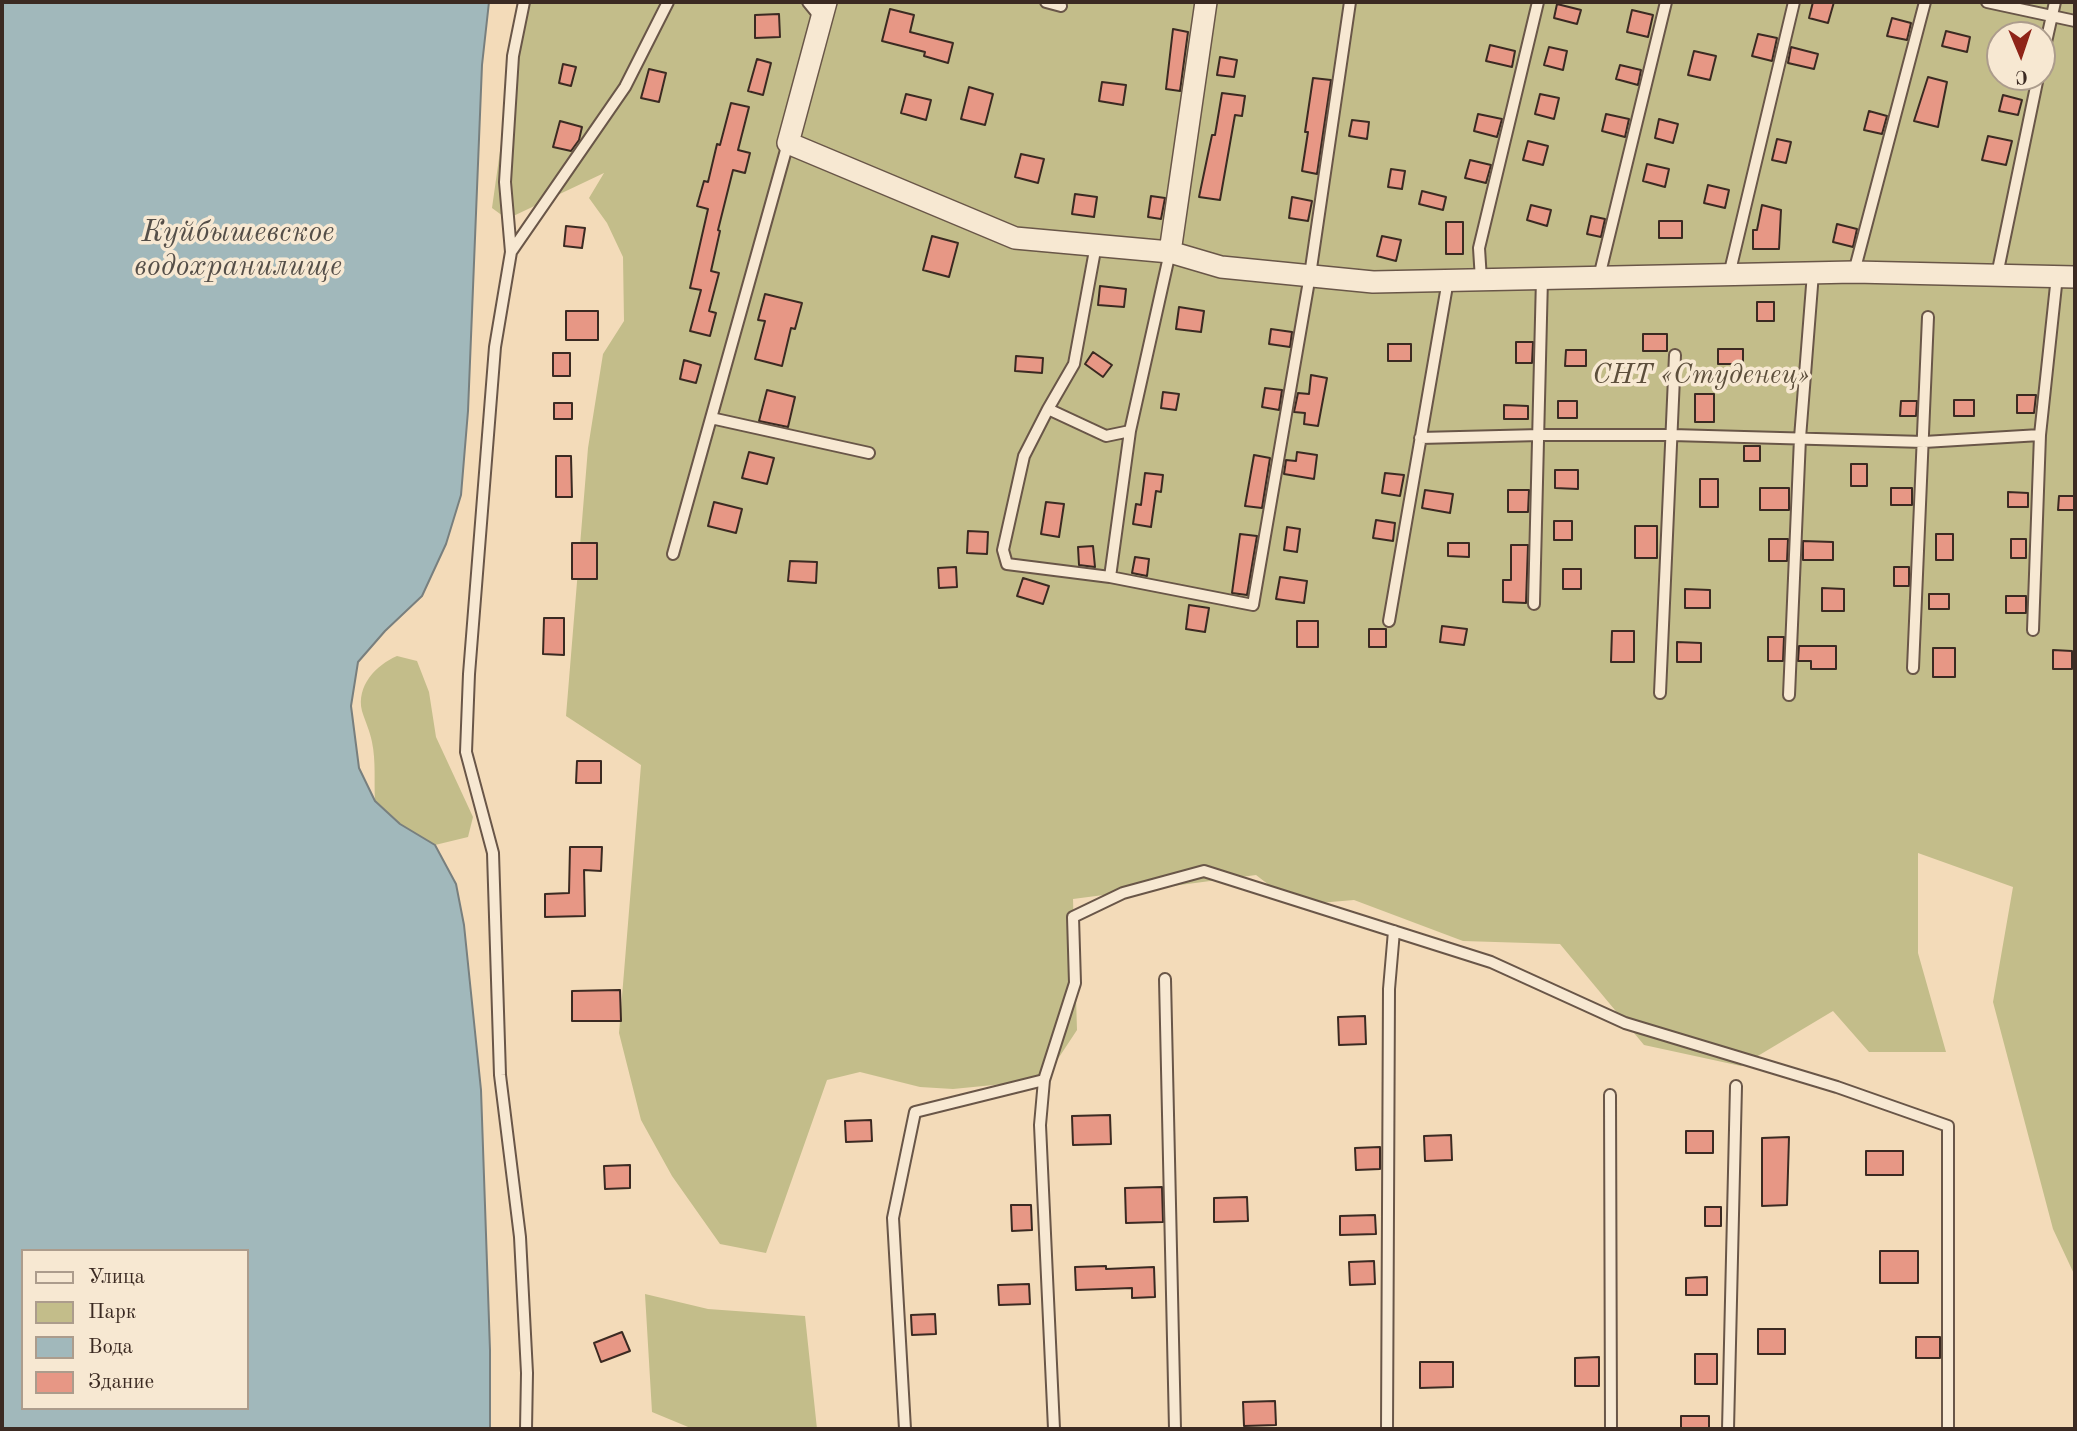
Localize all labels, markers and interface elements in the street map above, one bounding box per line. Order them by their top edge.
north arrow [1986,21,2056,91]
text: С [2015,66,2028,85]
water label: Куйбышевское водохранилище [134,215,342,286]
park label: СНТ «Студенец» [1592,359,1810,393]
legend [21,1249,248,1410]
text: Улица [88,1267,145,1288]
text: Парк [88,1302,136,1323]
text: Вода [88,1337,133,1358]
text: Здание [88,1372,154,1393]

